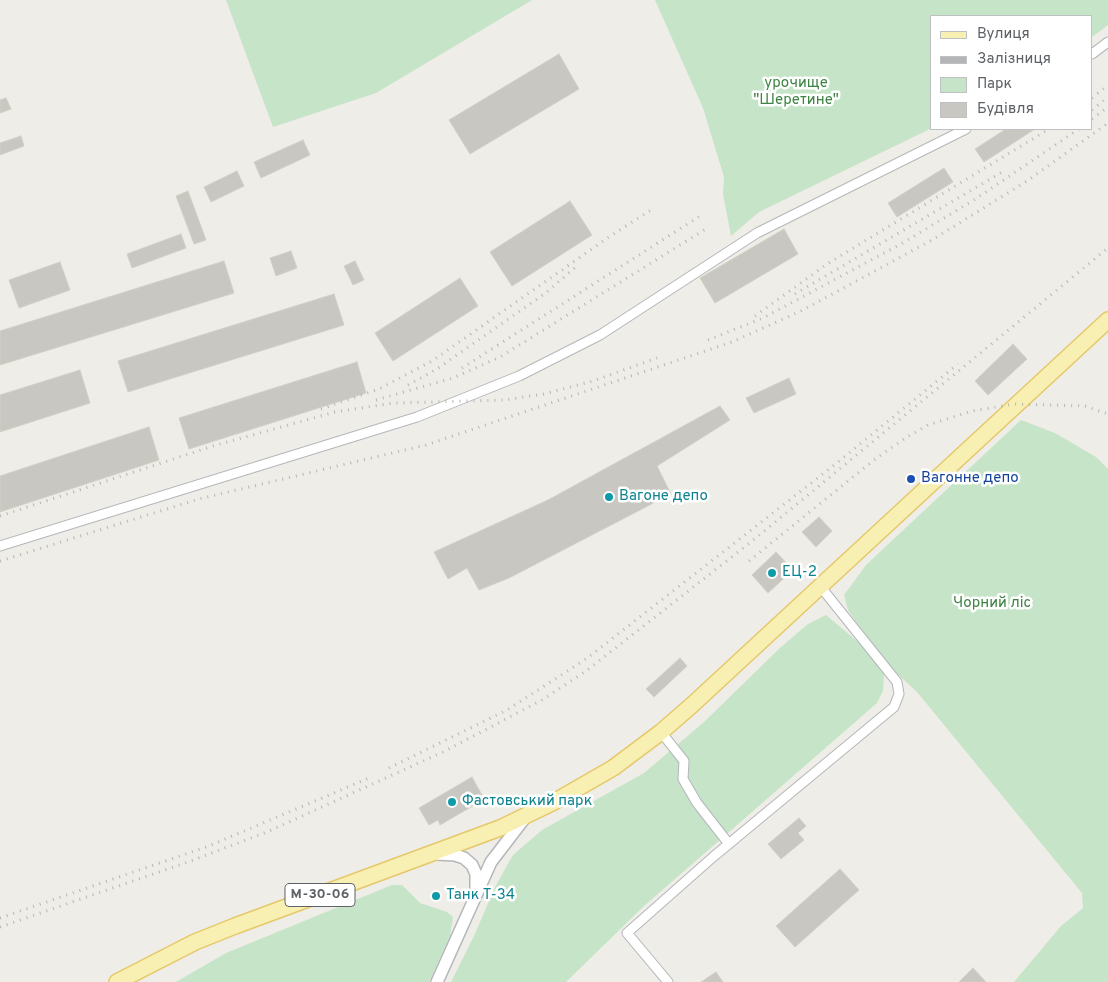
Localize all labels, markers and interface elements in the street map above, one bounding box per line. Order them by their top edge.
legend [930,15,1093,130]
text: Вулиця [977,25,1030,44]
text: Залізниця [977,50,1051,69]
park label: урочище "Шеретине" [753,75,839,110]
text: Парк [977,75,1012,94]
text: Будівля [977,100,1034,119]
place label: Вагонне депо [921,470,1019,488]
marker: Вагонне депо [905,473,917,485]
place label: Вагоне депо [619,488,708,506]
marker: Вагоне депо [603,491,615,503]
place label: ЕЦ-2 [782,564,817,582]
marker: ЕЦ-2 [766,567,778,579]
park label: Чорний ліс [953,595,1031,613]
place label: Фастовський парк [462,793,592,811]
marker: Фастовський парк [446,796,458,808]
road number: М-30-06 [285,884,355,906]
place label: Танк Т-34 [446,887,515,905]
marker: Танк Т-34 [430,890,442,902]

